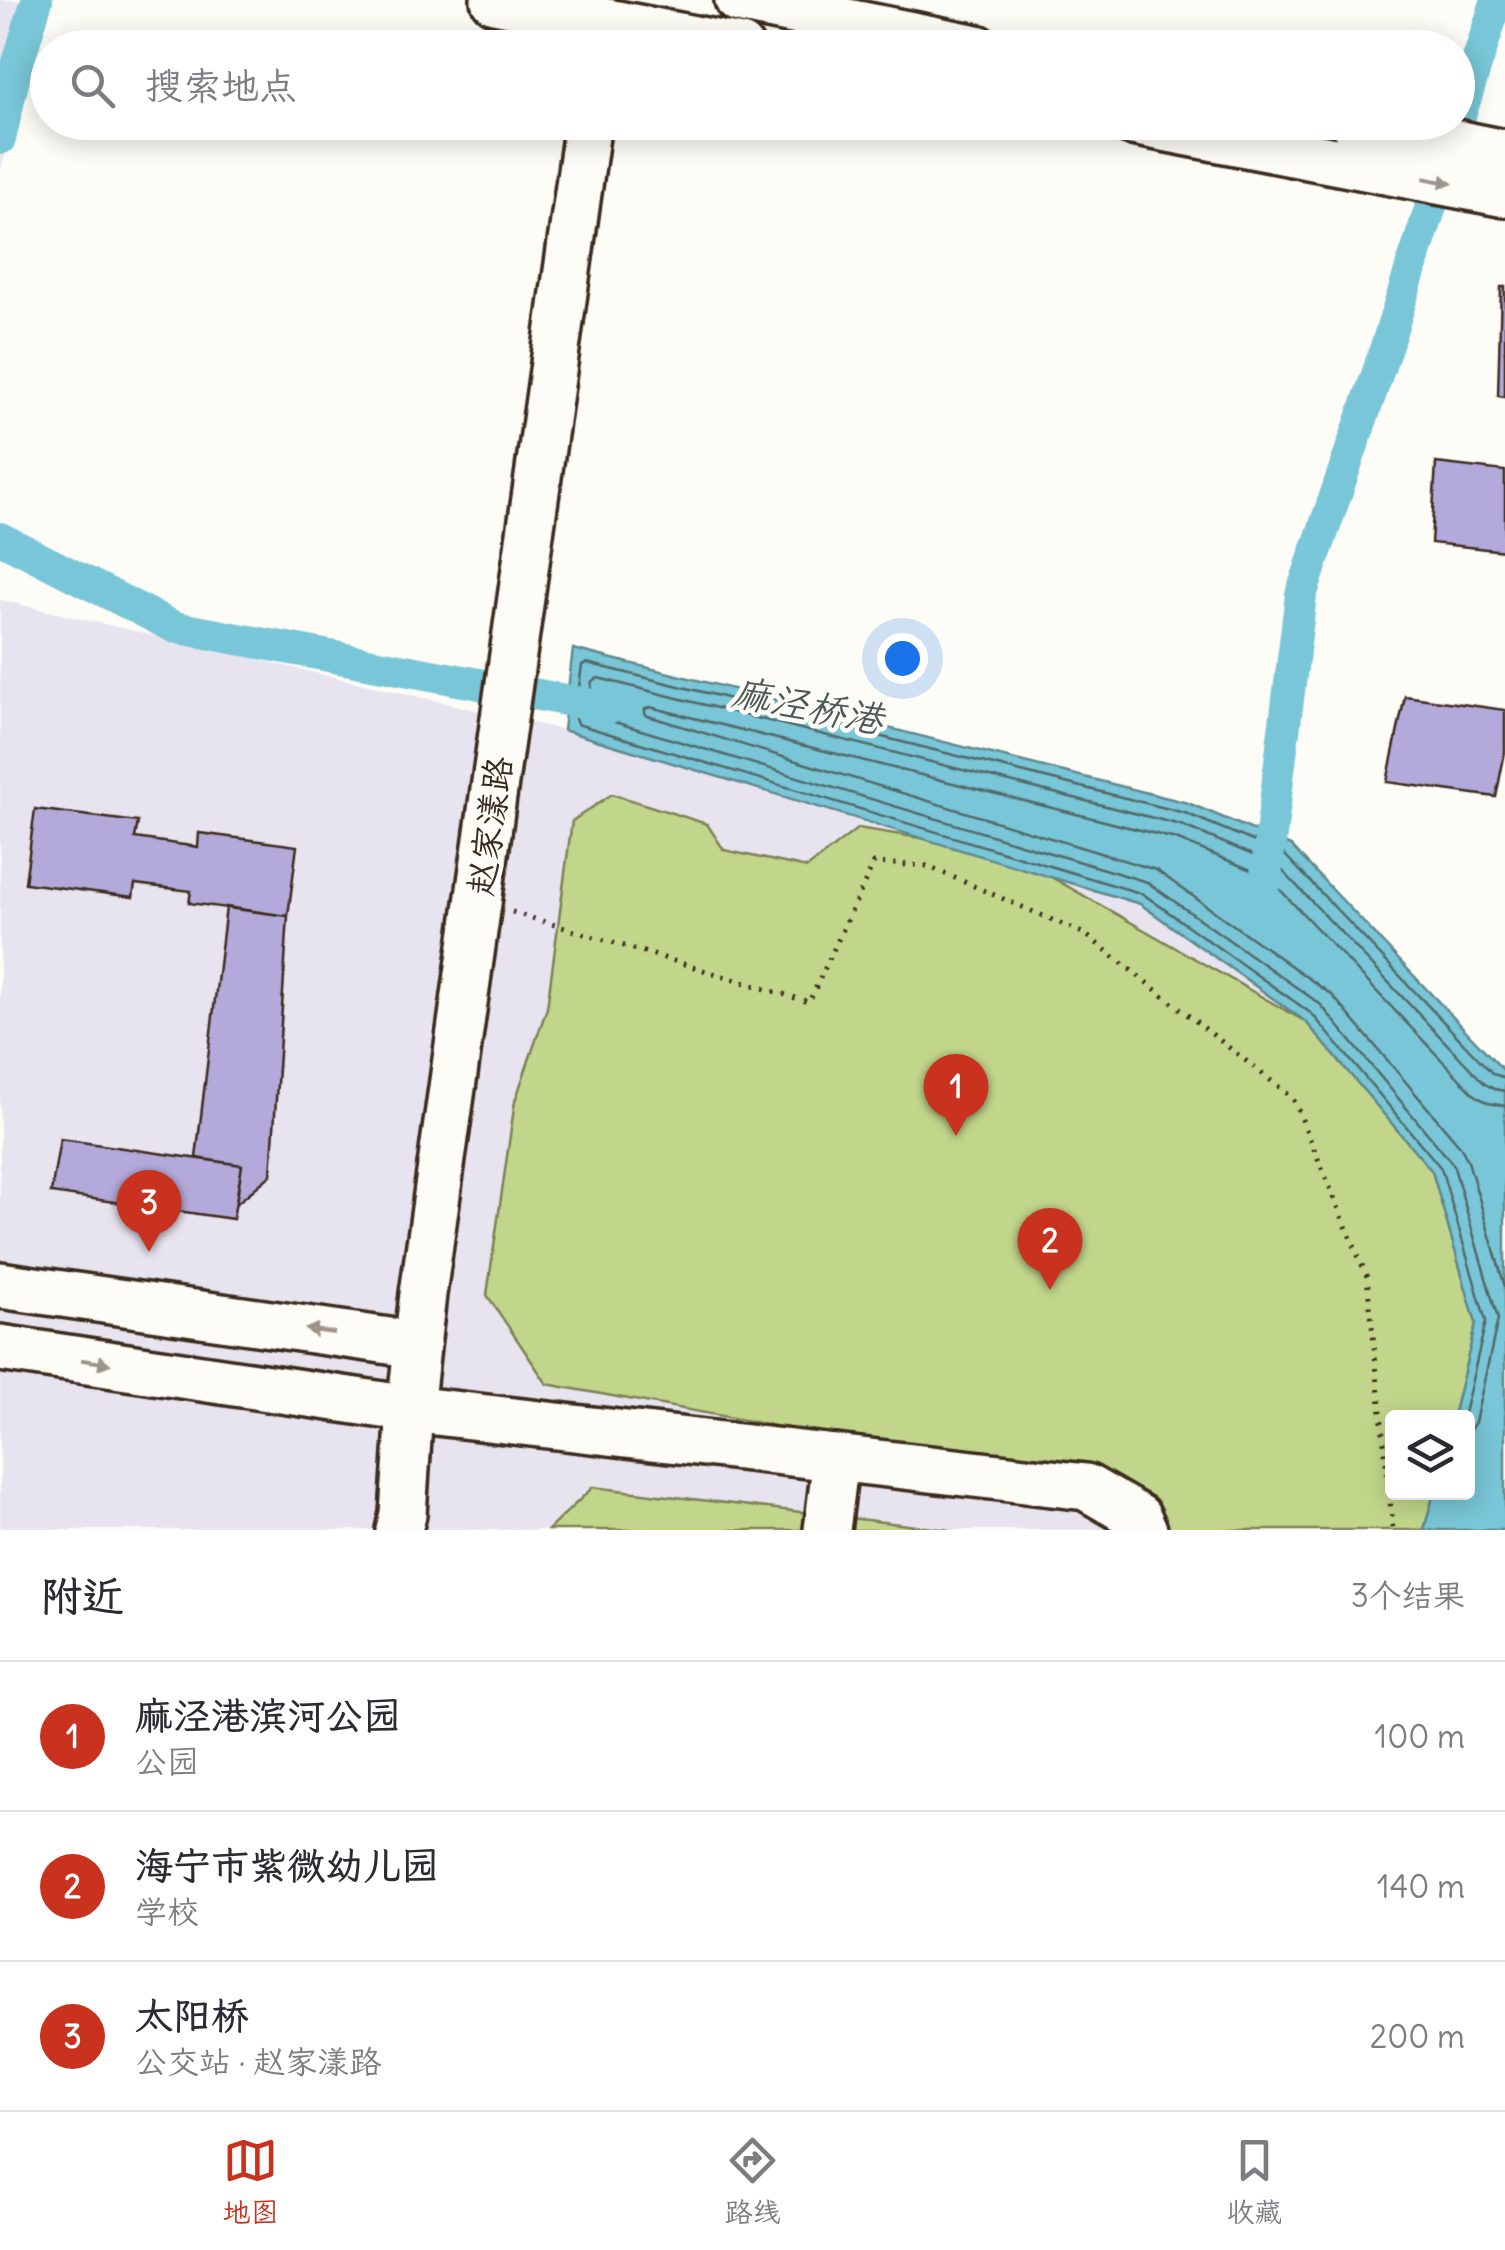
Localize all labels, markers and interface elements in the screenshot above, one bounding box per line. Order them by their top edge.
search box [30,30,1475,140]
icon: search [65,58,120,113]
text: 搜索地点 [145,62,297,109]
one-way arrow [1423,174,1454,190]
your location [877,633,928,684]
water label: 麻泾桥港 [729,668,890,744]
street label: 赵家漾路 [457,753,521,898]
pin: 1 [924,1054,988,1136]
pin: 3 [116,1170,182,1252]
pin: 2 [1018,1208,1082,1290]
one-way arrow [304,1322,336,1338]
one-way arrow [81,1355,113,1371]
map controls [1385,1410,1475,1500]
button: layers [1385,1410,1475,1500]
text: 附近 [40,1570,124,1622]
text: 3个结果 [1351,1575,1465,1616]
text: 麻泾港滨河公园 [135,1692,401,1739]
text: 1 [66,1716,79,1757]
text: 100 m [1375,1716,1465,1757]
text: 公园 [135,1741,199,1782]
text: 海宁市紫微幼儿园 [135,1842,439,1889]
text: 2 [64,1866,81,1907]
text: 140 m [1377,1866,1465,1907]
text: 学校 [135,1891,199,1932]
text: 太阳桥 [135,1992,249,2039]
text: 3 [63,2016,82,2057]
text: 200 m [1370,2016,1465,2057]
text: 公交站 · 赵家漾路 [135,2041,381,2082]
tab: 地图 [223,2133,279,2230]
tab: 路线 [724,2133,780,2230]
tab: 收藏 [1226,2133,1282,2230]

